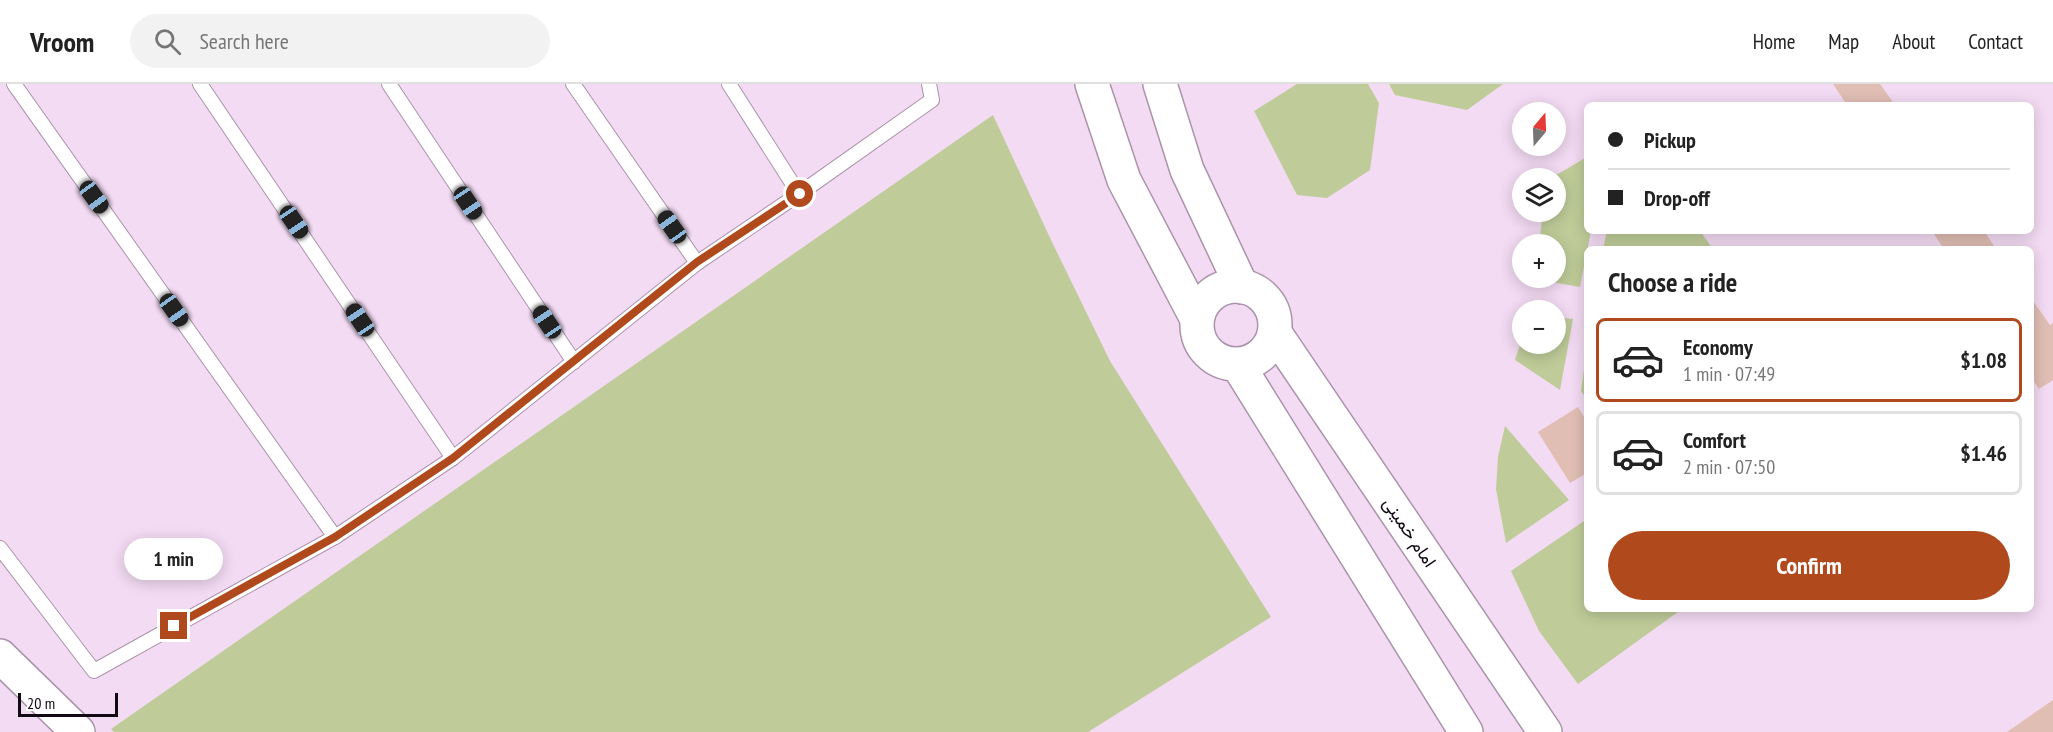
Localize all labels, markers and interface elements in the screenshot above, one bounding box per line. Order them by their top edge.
search box [130,14,550,68]
text: Vroom [30,23,94,60]
icon: search [151,25,184,58]
text: Search here [199,27,289,55]
text: Home [1753,28,1795,55]
text: Map [1828,28,1859,55]
text: About [1892,28,1935,55]
text: Contact [1968,28,2023,55]
north arrow [1512,102,1566,156]
map controls [1512,102,1566,354]
text: Pickup [1644,126,1696,154]
button: layers [1512,168,1566,222]
car [76,177,112,217]
route start [786,180,813,207]
car [450,183,486,223]
text: Drop-off [1644,184,1710,212]
car [276,202,312,242]
car [654,207,690,247]
button: + [1512,234,1566,288]
text: Choose a ride [1608,265,1737,299]
car [156,290,192,330]
car [342,300,378,340]
button: − [1512,300,1566,354]
car [529,302,565,342]
icon: car [1611,333,1665,387]
text: Economy [1683,333,1753,361]
text: $1.08 [1960,346,2007,374]
text: 1 min · 07:49 [1683,361,1775,387]
icon: car [1611,426,1665,480]
text: Comfort [1683,426,1746,454]
text: $1.46 [1960,439,2007,467]
text: 2 min · 07:50 [1683,454,1775,480]
street label: امام خمینی [1377,493,1442,572]
button: Confirm [1608,531,2010,600]
callout: 1 min [124,539,224,581]
text: 1 min [153,546,194,572]
route end [160,612,187,639]
scale bar [18,690,118,718]
text: 20 m [27,693,55,713]

